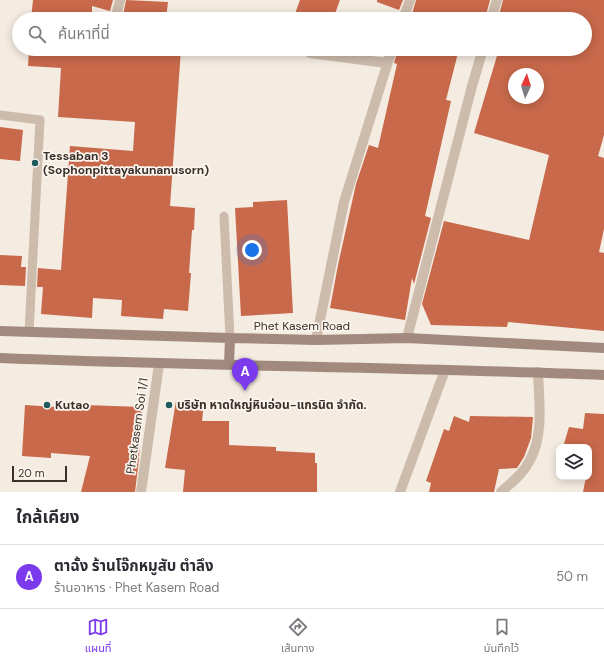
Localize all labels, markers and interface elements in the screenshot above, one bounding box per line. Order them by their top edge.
search box [12,12,592,56]
icon: search [26,23,48,45]
text: ค้นหาที่นี่ [58,24,110,44]
north arrow [508,68,544,104]
place label: Tessaban 3 (Sophonpittayakunanusorn) [43,148,209,178]
marker: Tessaban 3 (Sophonpittayakunanusorn) [30,158,40,168]
your location [242,240,262,260]
street label: Phet Kasem Road [254,318,350,334]
pin: A [232,358,258,391]
street label: Phetkasem Soi 1/1 [122,377,152,475]
place label: Kutao [55,397,90,413]
place label: บริษัท หาดใหญ่หินอ่อน-แกรนิต จำกัด. [177,397,367,413]
marker: Kutao [42,400,52,410]
marker: บริษัท หาดใหญ่หินอ่อน-แกรนิต จำกัด. [164,400,174,410]
map controls [556,444,592,480]
button: layers [556,444,592,480]
scale bar [12,464,67,483]
text: 20 m [18,466,44,480]
text: ใกล้เคียง [16,506,79,528]
text: ตาฉั้ง ร้านโจ๊กหมูสับ ตำลึง [54,556,214,576]
text: A [24,568,34,585]
text: 50 m [556,568,588,585]
text: ร้านอาหาร · Phet Kasem Road [54,579,219,596]
tab: แผนที่ [85,616,112,657]
tab: เส้นทาง [281,616,314,657]
tab: บันทึกไว้ [484,616,519,657]

